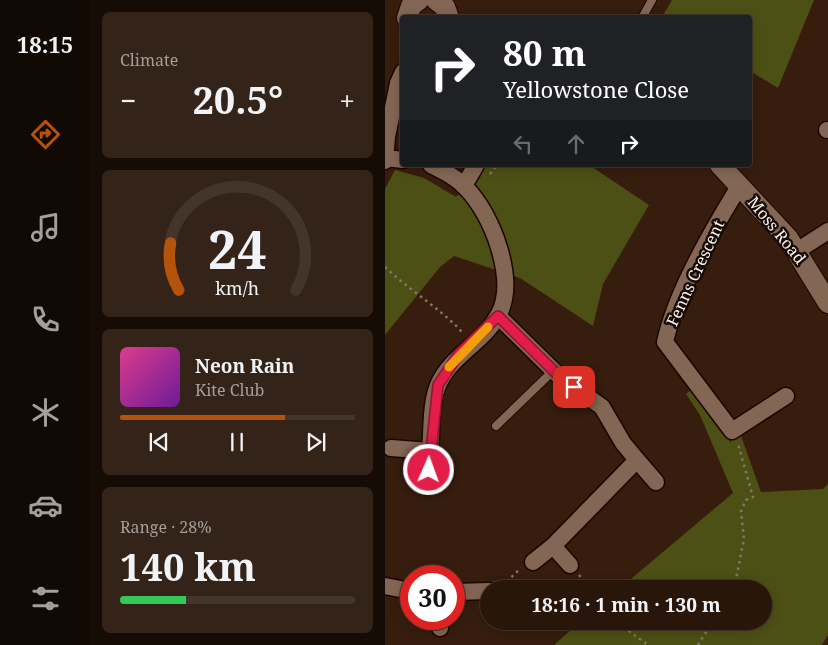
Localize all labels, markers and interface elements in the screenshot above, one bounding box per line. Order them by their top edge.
text: 18:15 [17,29,73,59]
text: 80 m [503,29,586,76]
icon: right [420,35,485,100]
text: Climate [120,49,178,71]
text: 20.5° [192,73,283,125]
text: Yellowstone Close [503,74,689,104]
text: − [120,81,136,119]
text: + [339,81,355,119]
icon: directions [28,117,63,152]
icon: left [509,130,537,158]
icon: ahead [562,130,590,158]
icon: right [615,130,643,158]
street label: Moss Road [743,191,811,269]
icon: music [28,210,63,245]
text: 24 [208,213,267,284]
street label: Fenns Crescent [661,216,729,330]
text: km/h [216,276,259,300]
icon: phone [28,302,63,337]
text: Neon Rain [195,353,294,379]
pin [553,366,595,408]
icon: arrive [560,373,588,401]
text: Kite Club [195,379,264,401]
icon: climate [28,395,63,430]
icon: previous [145,428,173,456]
icon: pause [223,428,251,456]
icon: next [302,428,330,456]
position arrow [402,443,454,495]
icon: car [28,488,63,523]
text: Range · 28% [120,516,212,538]
text: 140 km [120,540,256,592]
speed limit sign: 30 [400,565,465,630]
icon: filters [28,581,63,616]
text: 18:16 · 1 min · 130 m [531,592,721,618]

